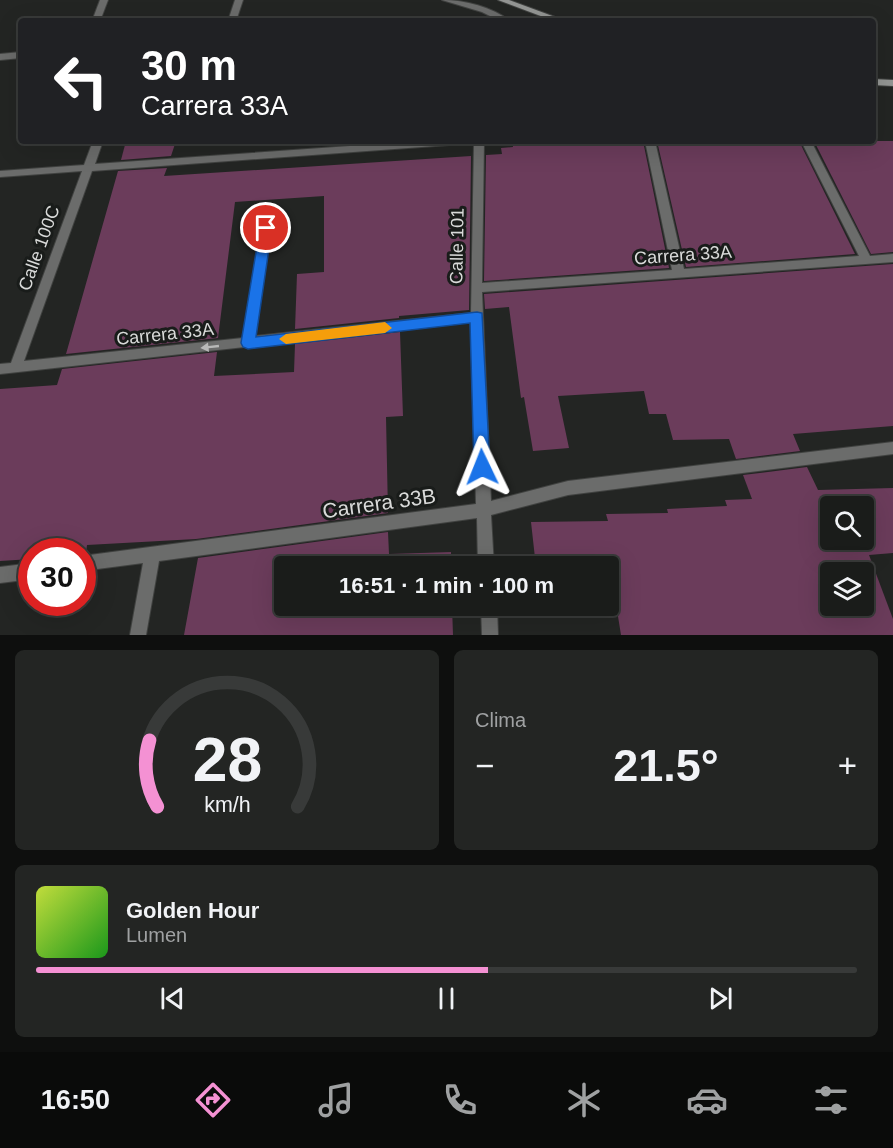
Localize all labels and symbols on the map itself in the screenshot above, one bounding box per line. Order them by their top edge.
pin [240,202,291,253]
street label: Calle 100C [14,203,64,293]
street label: Calle 101 [446,208,468,284]
street label: Carrera 33A [633,242,733,268]
street label: Carrera 33A [115,319,215,349]
one-way arrow [200,342,219,352]
position arrow [450,435,514,499]
street label: Carrera 33B [321,484,437,522]
speed limit sign: 30 [18,538,96,616]

